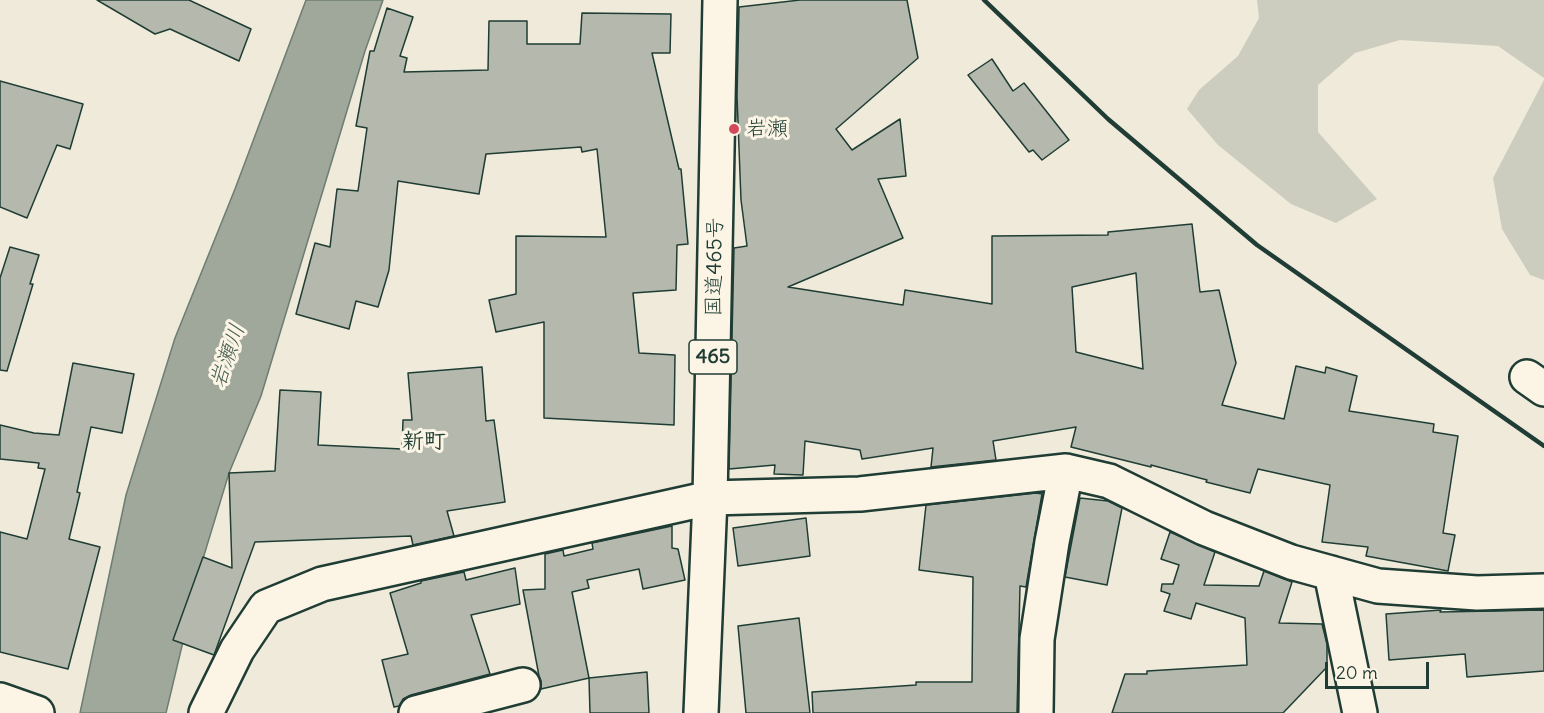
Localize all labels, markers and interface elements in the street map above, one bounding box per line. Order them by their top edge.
place label: 岩瀬 [746,116,788,142]
marker: 岩瀬 [727,122,741,136]
street label: 国道465号 [702,217,728,317]
water label: 岩瀬川 [205,321,251,391]
road number: 465 [689,340,737,374]
district label: 新町 [402,429,446,455]
scale bar [1328,650,1432,688]
text: 20 m [1336,661,1378,684]

